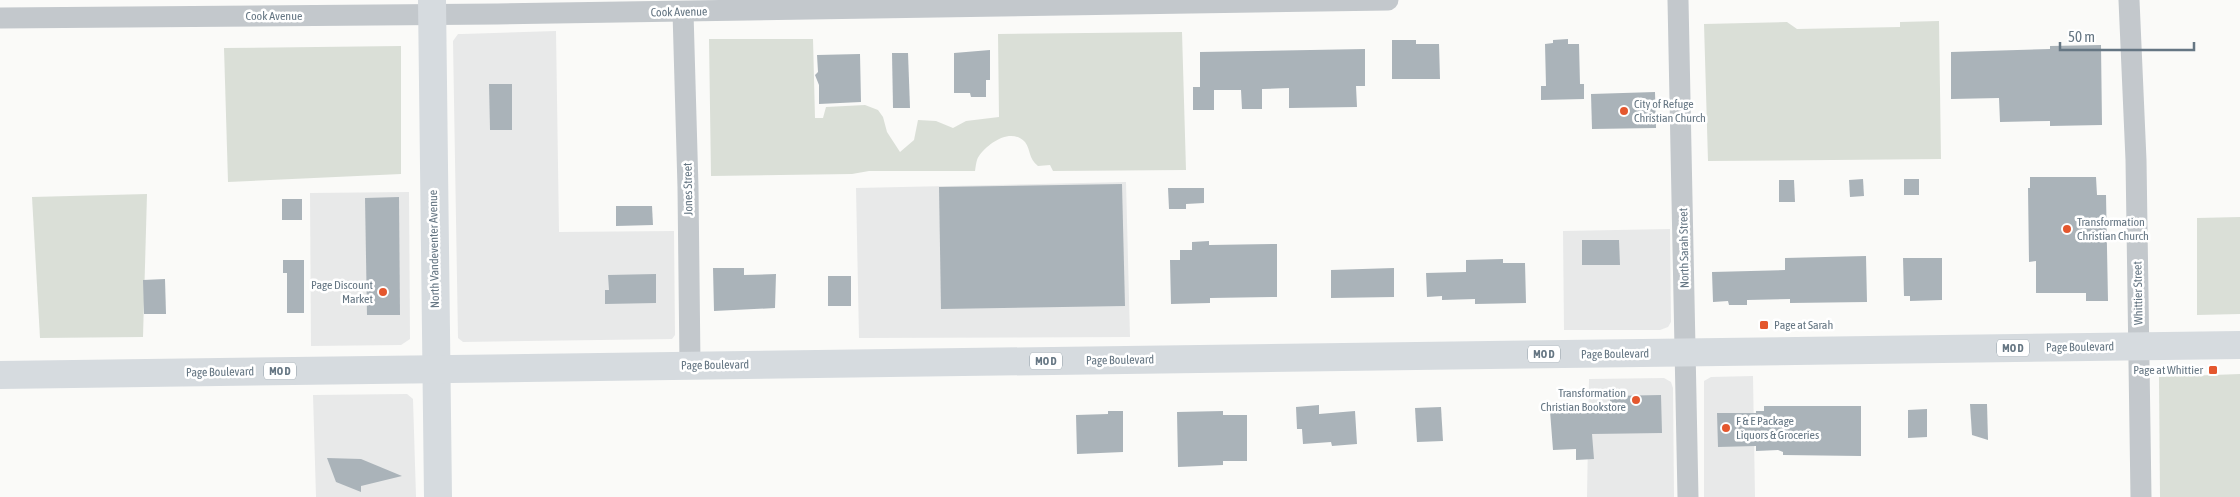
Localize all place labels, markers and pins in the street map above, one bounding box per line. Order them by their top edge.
place label: City of Refuge Christian Church [1634,97,1706,125]
marker: City of Refuge Christian Church [1618,105,1630,117]
place label: Transformation Christian Church [2077,215,2149,243]
marker: Transformation Christian Church [2061,223,2073,235]
place label: Page Discount Market [311,278,374,306]
marker: Page Discount Market [377,286,389,298]
place label: Page at Sarah [1774,318,1833,332]
marker: Page at Sarah [1758,319,1770,331]
place label: Page at Whittier [2133,363,2203,377]
marker: Page at Whittier [2207,364,2219,376]
place label: Transformation Christian Bookstore [1541,386,1626,414]
marker: Transformation Christian Bookstore [1630,394,1642,406]
place label: F & E Package Liquors & Groceries [1736,414,1819,442]
marker: F & E Package Liquors & Groceries [1720,422,1732,434]

